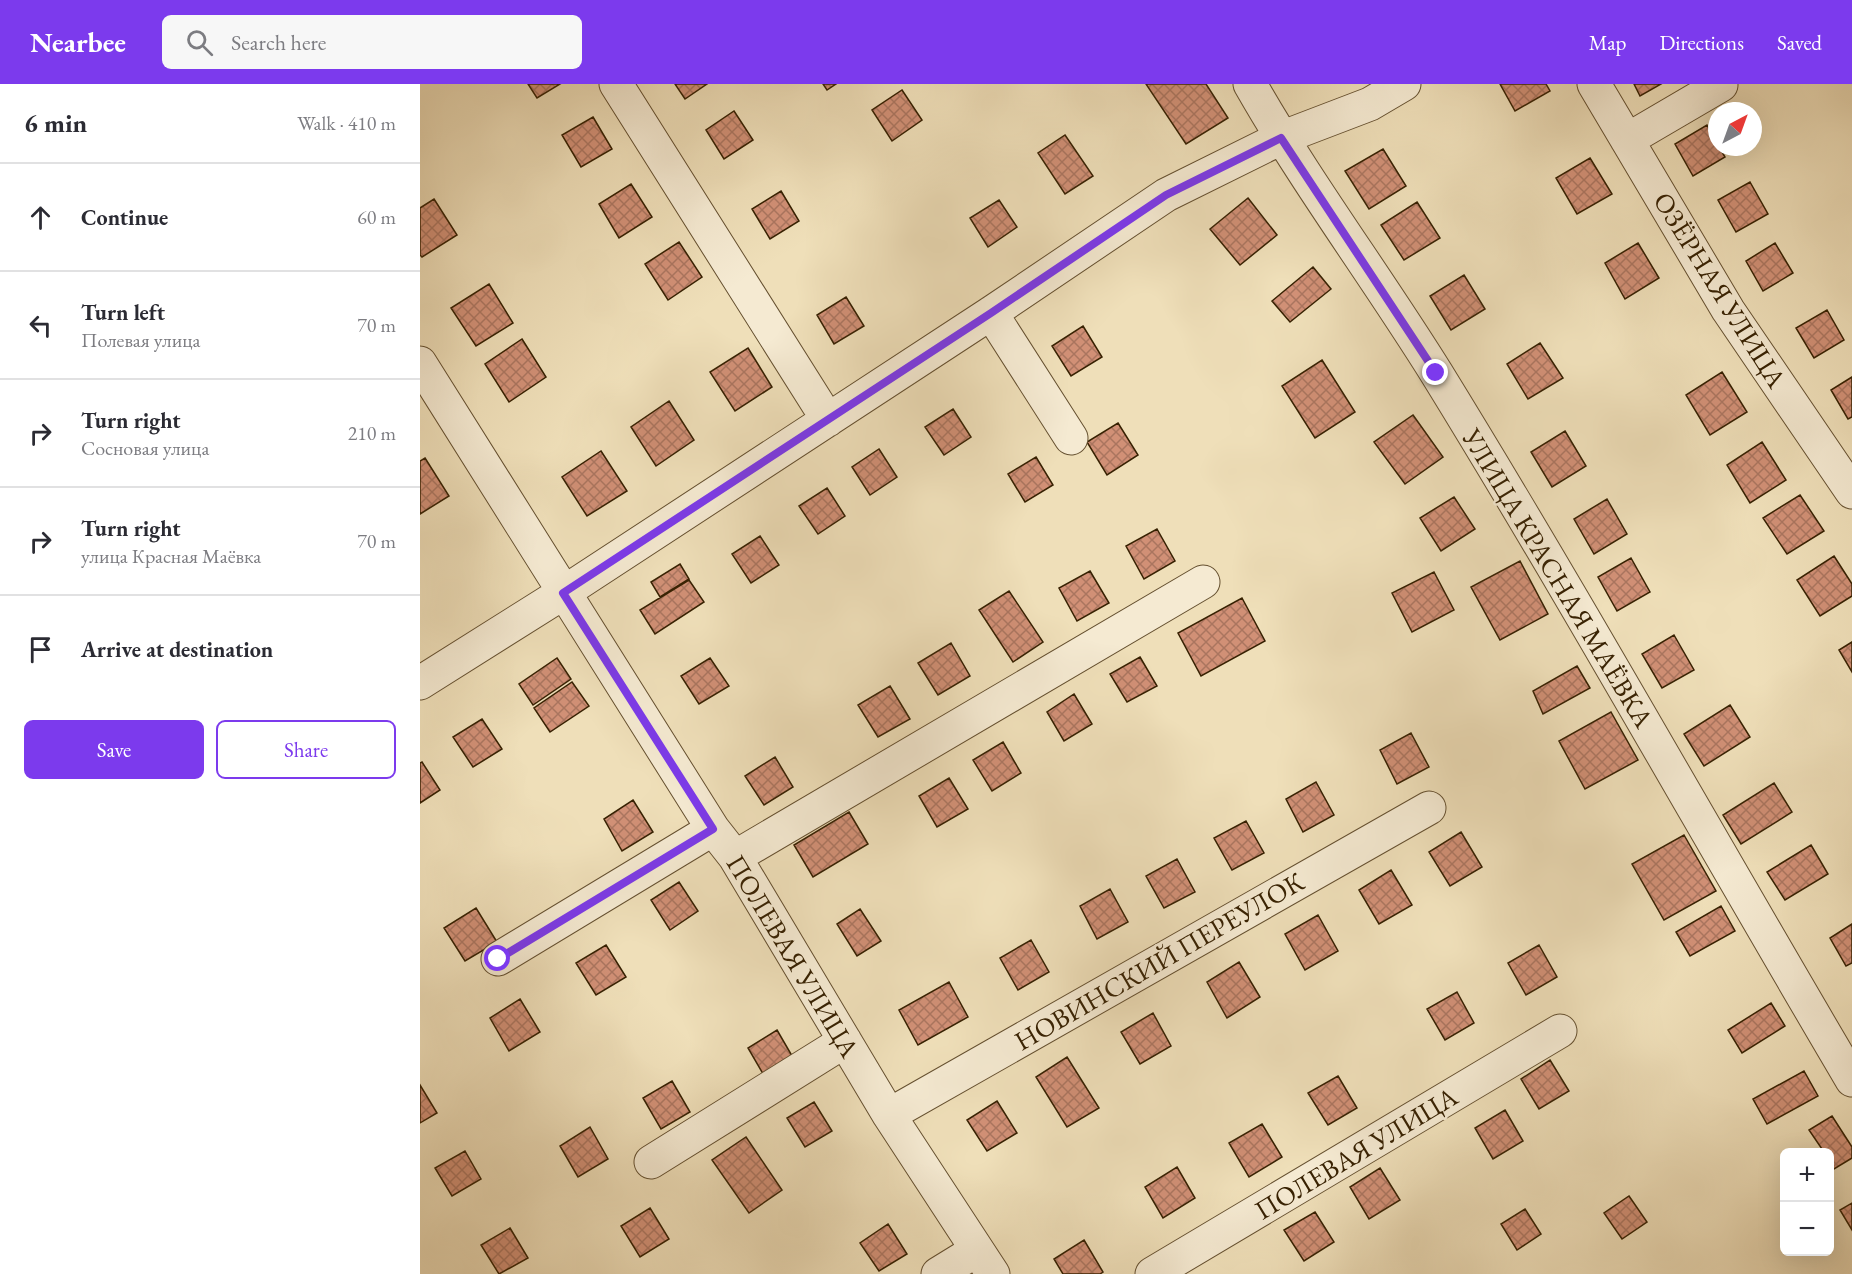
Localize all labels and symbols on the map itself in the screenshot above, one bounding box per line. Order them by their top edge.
north arrow [1708,102,1762,156]
street label: ОЗЁРНАЯ УЛИЦА [1646,186,1794,395]
route end [1422,359,1448,385]
street label: УЛИЦА КРАСНАЯ МАЁВКА [1454,421,1662,734]
street label: ПОЛЕВАЯ УЛИЦА [719,848,868,1064]
street label: НОВИНСКИЙ ПЕРЕУЛОК [1008,864,1310,1058]
route start [484,945,510,971]
street label: ПОЛЕВАЯ УЛИЦА [1248,1078,1464,1227]

